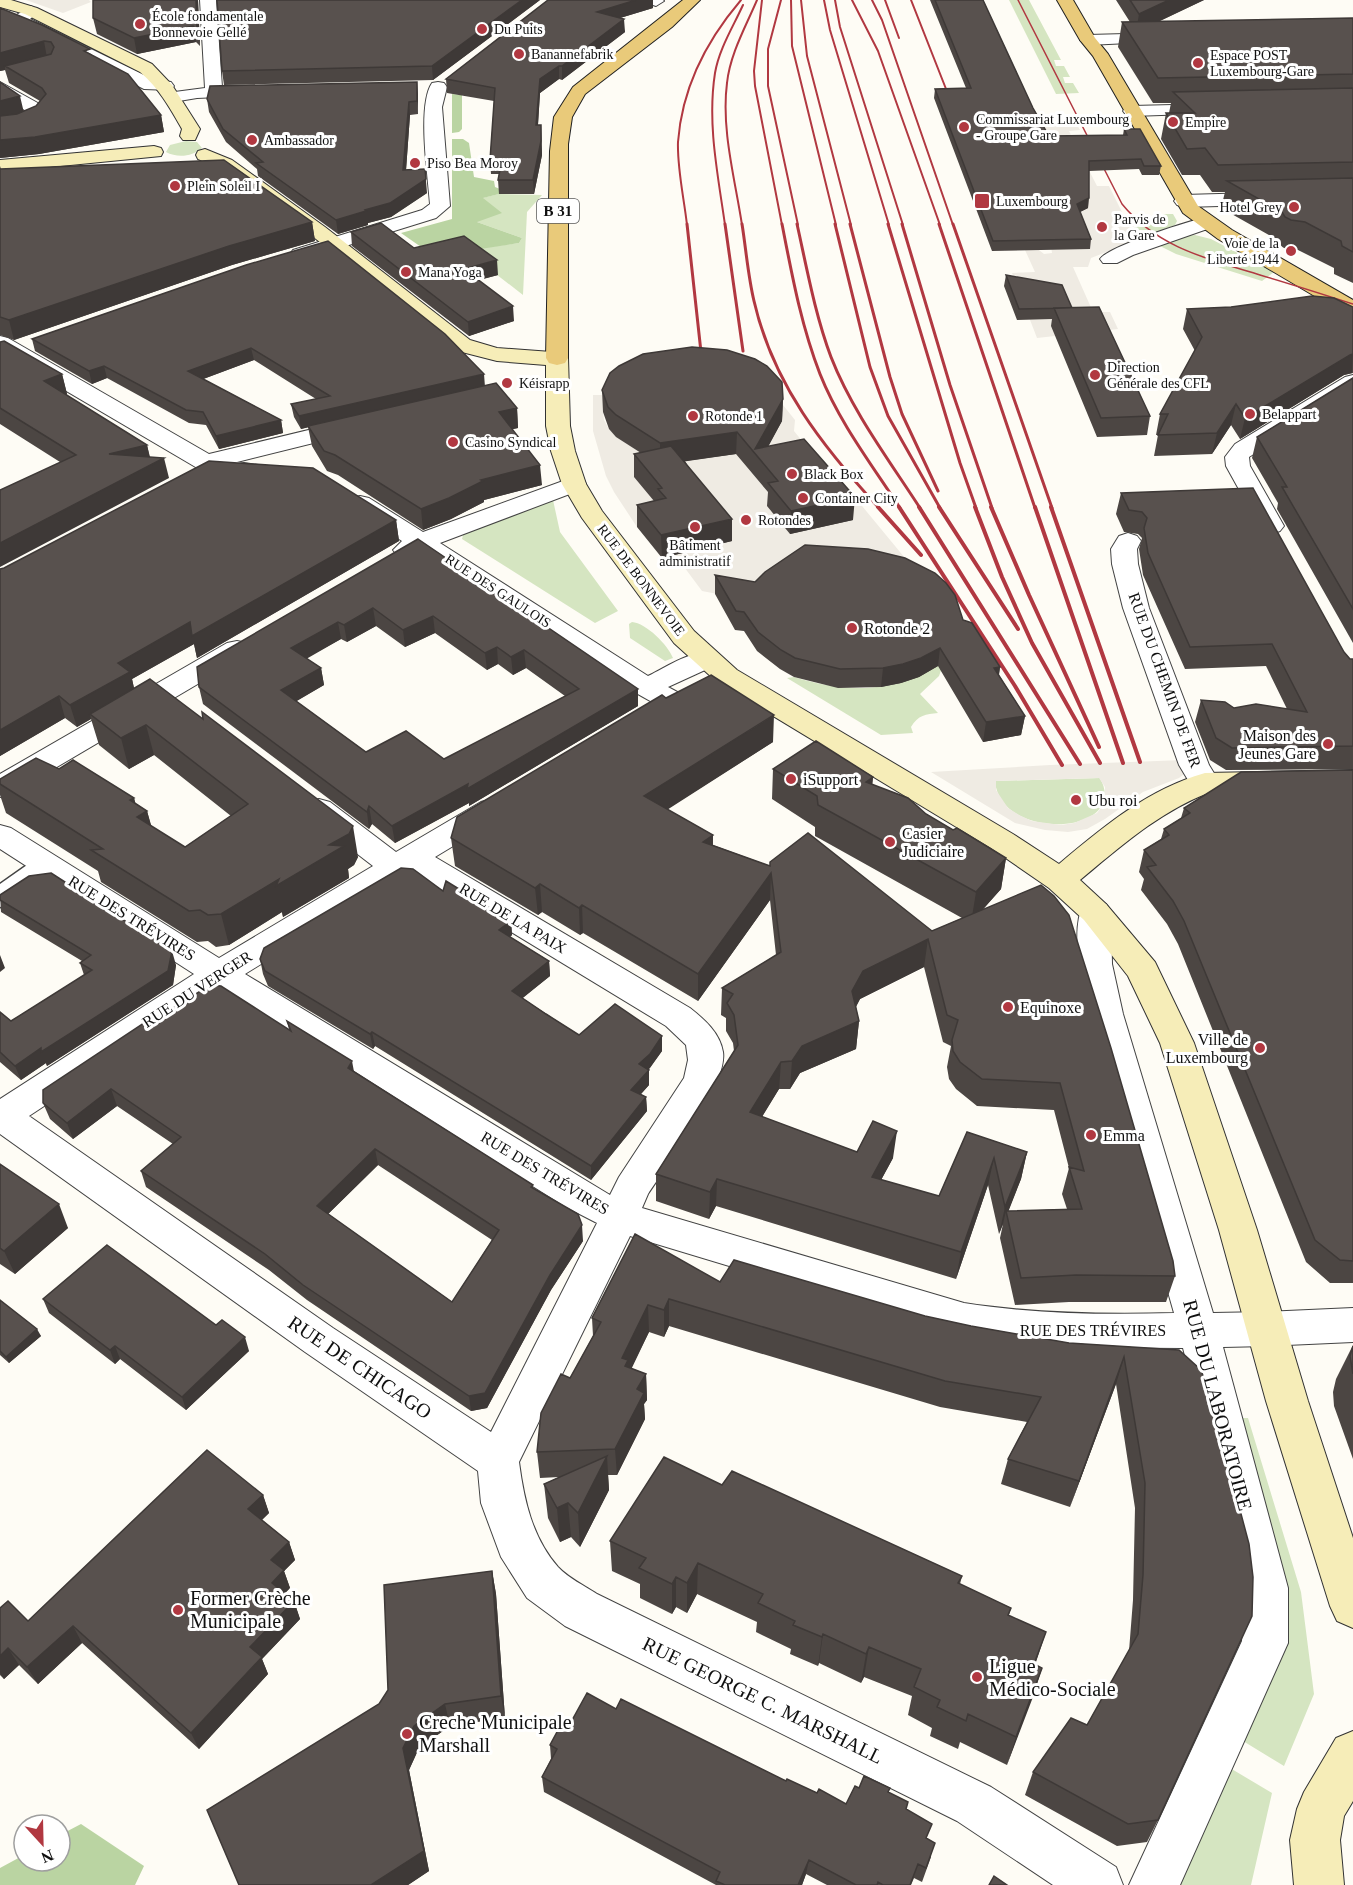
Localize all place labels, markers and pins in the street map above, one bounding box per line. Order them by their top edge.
place label: École fondamentale Bonnevoie Gellé [152,8,264,40]
marker: École fondamentale Bonnevoie Gellé [133,17,147,31]
marker: Du Puits [475,22,489,36]
place label: Du Puits [494,22,543,37]
marker: Banannefabrik [512,47,526,61]
place label: Banannefabrik [531,47,613,62]
place label: Espace POST Luxembourg-Gare [1210,48,1314,79]
marker: Espace POST Luxembourg-Gare [1191,56,1205,70]
place label: Commissariat Luxembourg - Groupe Gare [976,112,1129,143]
marker: Empire [1166,115,1180,129]
place label: Empire [1185,115,1226,130]
marker: Commissariat Luxembourg - Groupe Gare [957,120,971,134]
marker: Ambassador [245,133,259,147]
place label: Ambassador [264,133,334,148]
marker: Piso Bea Moroy [408,156,422,170]
place label: Piso Bea Moroy [427,156,518,171]
marker: Plein Soleil I [168,179,182,193]
place label: Plein Soleil I [187,179,260,194]
marker: Luxembourg [973,192,991,210]
place label: Luxembourg [996,194,1068,209]
place label: Hotel Grey [1219,200,1282,215]
marker: Hotel Grey [1287,200,1301,214]
place label: Parvis de la Gare [1114,212,1166,243]
marker: Parvis de la Gare [1095,220,1109,234]
place label: Voie de la Liberté 1944 [1207,236,1280,267]
marker: Voie de la Liberté 1944 [1284,244,1298,258]
marker: Mana Yoga [399,265,413,279]
place label: Mana Yoga [418,265,483,280]
place label: Direction Générale des CFL [1107,360,1209,391]
marker: Direction Générale des CFL [1088,368,1102,382]
marker: Kéisrapp [500,376,514,390]
place label: Kéisrapp [519,376,570,391]
marker: Belappart [1243,407,1257,421]
place label: Belappart [1262,407,1317,422]
marker: Rotonde 1 [686,409,700,423]
place label: Rotonde 1 [705,409,763,424]
marker: Casino Syndical [446,435,460,449]
place label: Casino Syndical [465,435,556,450]
marker: Black Box [785,467,799,481]
place label: Black Box [804,467,864,482]
marker: Container City [796,491,810,505]
place label: Container City [815,491,898,506]
marker: Rotondes [739,513,753,527]
place label: Rotondes [758,513,811,528]
marker: Bâtiment administratif [688,520,702,534]
place label: Bâtiment administratif [659,538,731,569]
place label: Rotonde 2 [864,620,930,637]
marker: Rotonde 2 [845,621,859,635]
place label: Maison des Jeunes Gare [1238,727,1316,762]
marker: Maison des Jeunes Gare [1321,737,1335,751]
place label: iSupport [803,771,859,789]
marker: iSupport [784,772,798,786]
place label: Ubu roi [1088,792,1138,809]
marker: Ubu roi [1069,793,1083,807]
place label: Casier Judiciaire [902,825,964,860]
marker: Casier Judiciaire [883,835,897,849]
place label: Equinoxe [1020,999,1081,1017]
marker: Equinoxe [1001,1000,1015,1014]
place label: Ville de Luxembourg [1166,1031,1248,1067]
marker: Ville de Luxembourg [1253,1041,1267,1055]
place label: Emma [1103,1127,1145,1144]
marker: Emma [1084,1128,1098,1142]
place label: Former Crèche Municipale [190,1587,311,1633]
marker: Former Crèche Municipale [171,1603,185,1617]
place label: Ligue Médico-Sociale [989,1655,1116,1700]
marker: Ligue Médico-Sociale [970,1670,984,1684]
place label: Creche Municipale Marshall [419,1711,572,1756]
marker: Creche Municipale Marshall [400,1727,414,1741]

